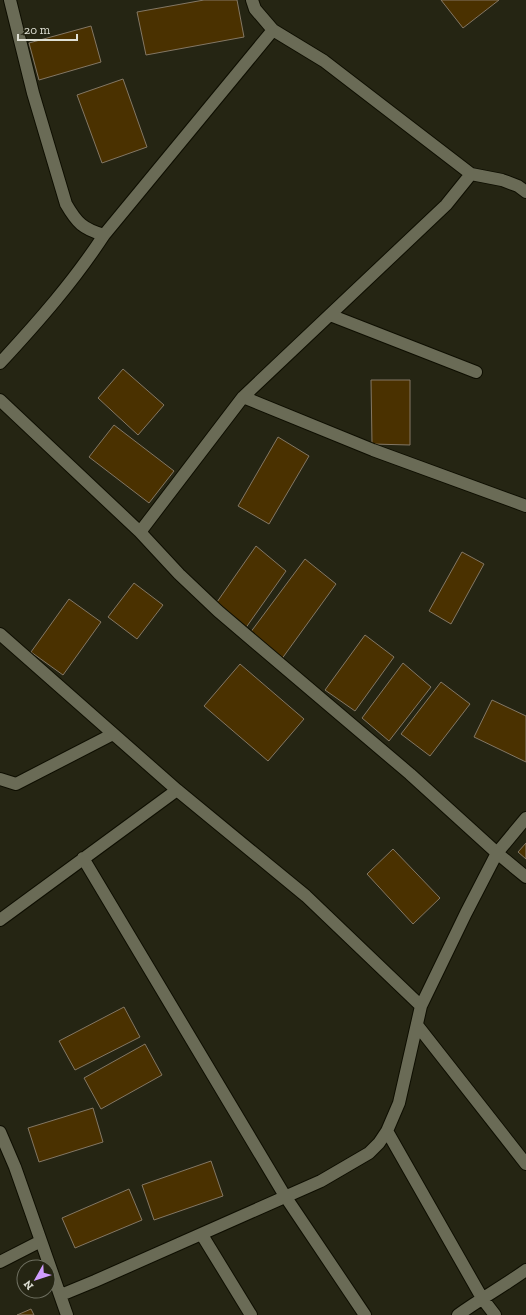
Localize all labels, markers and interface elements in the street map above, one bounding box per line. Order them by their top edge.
scale bar [18,16,77,42]
text: 20 m [24,23,51,37]
north arrow [16,1259,56,1299]
text: N [21,1277,36,1292]

